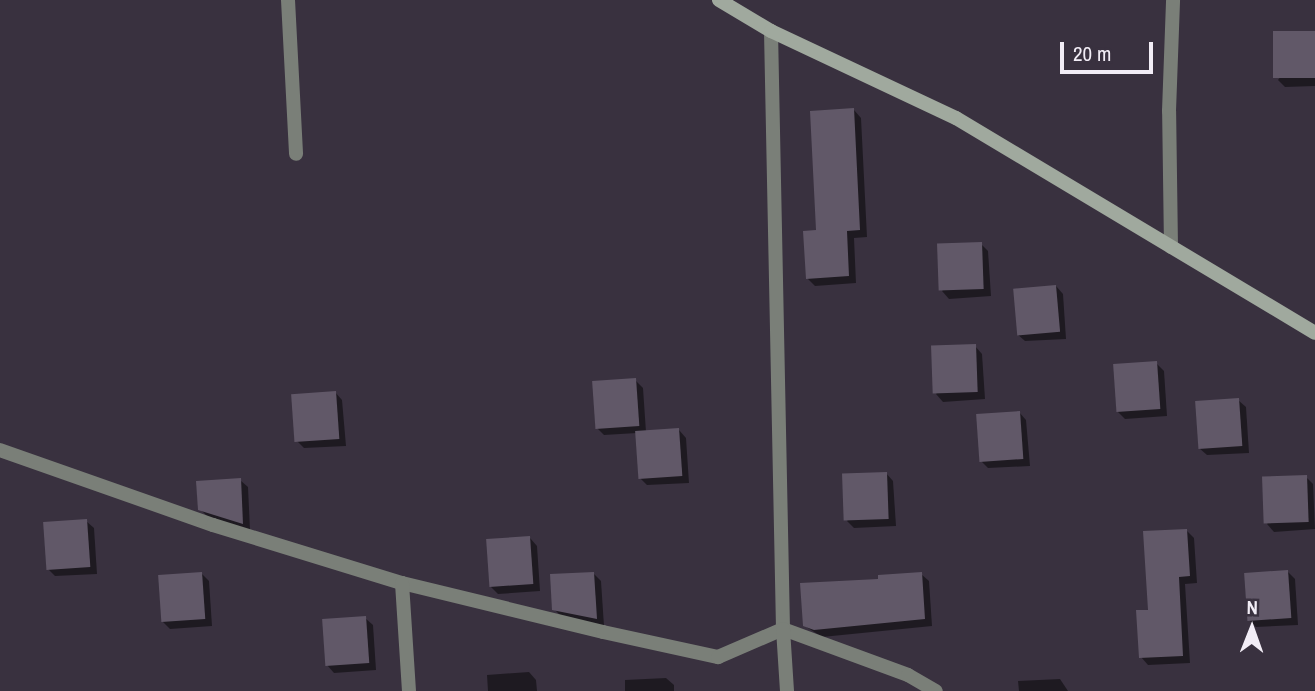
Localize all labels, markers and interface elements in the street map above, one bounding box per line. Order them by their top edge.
scale bar [1063,28,1156,72]
text: 20 m [1073,39,1111,68]
north arrow [1217,593,1287,663]
text: N [1247,594,1258,620]

